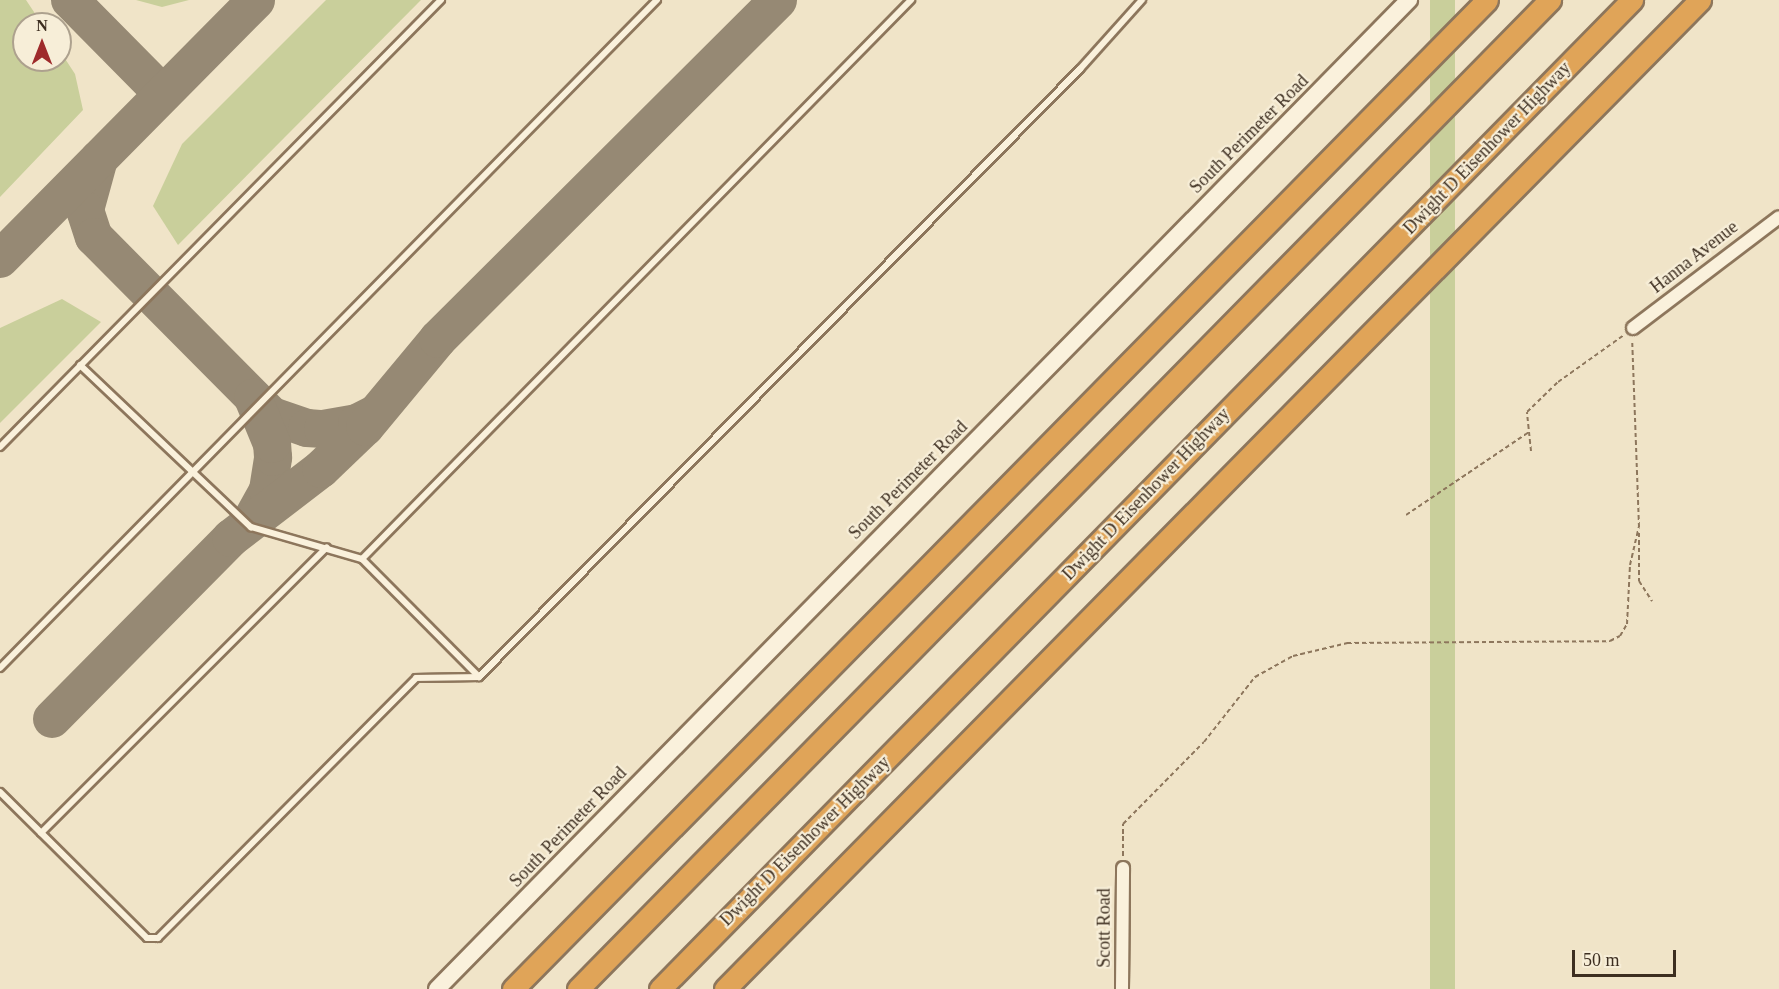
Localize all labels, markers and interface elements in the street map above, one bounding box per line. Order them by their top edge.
north arrow [12,12,72,72]
text: N [36,17,48,34]
street label: Dwight D Eisenhower Highway [1399,57,1575,239]
street label: South Perimeter Road [1185,70,1313,198]
street label: Hanna Avenue [1646,216,1742,298]
street label: Dwight D Eisenhower Highway [1058,403,1234,585]
street label: South Perimeter Road [844,416,972,544]
street label: Dwight D Eisenhower Highway [716,752,894,930]
street label: South Perimeter Road [505,762,631,892]
street label: Scott Road [1093,888,1115,968]
scale bar [1575,938,1678,976]
text: 50 m [1583,950,1620,970]

